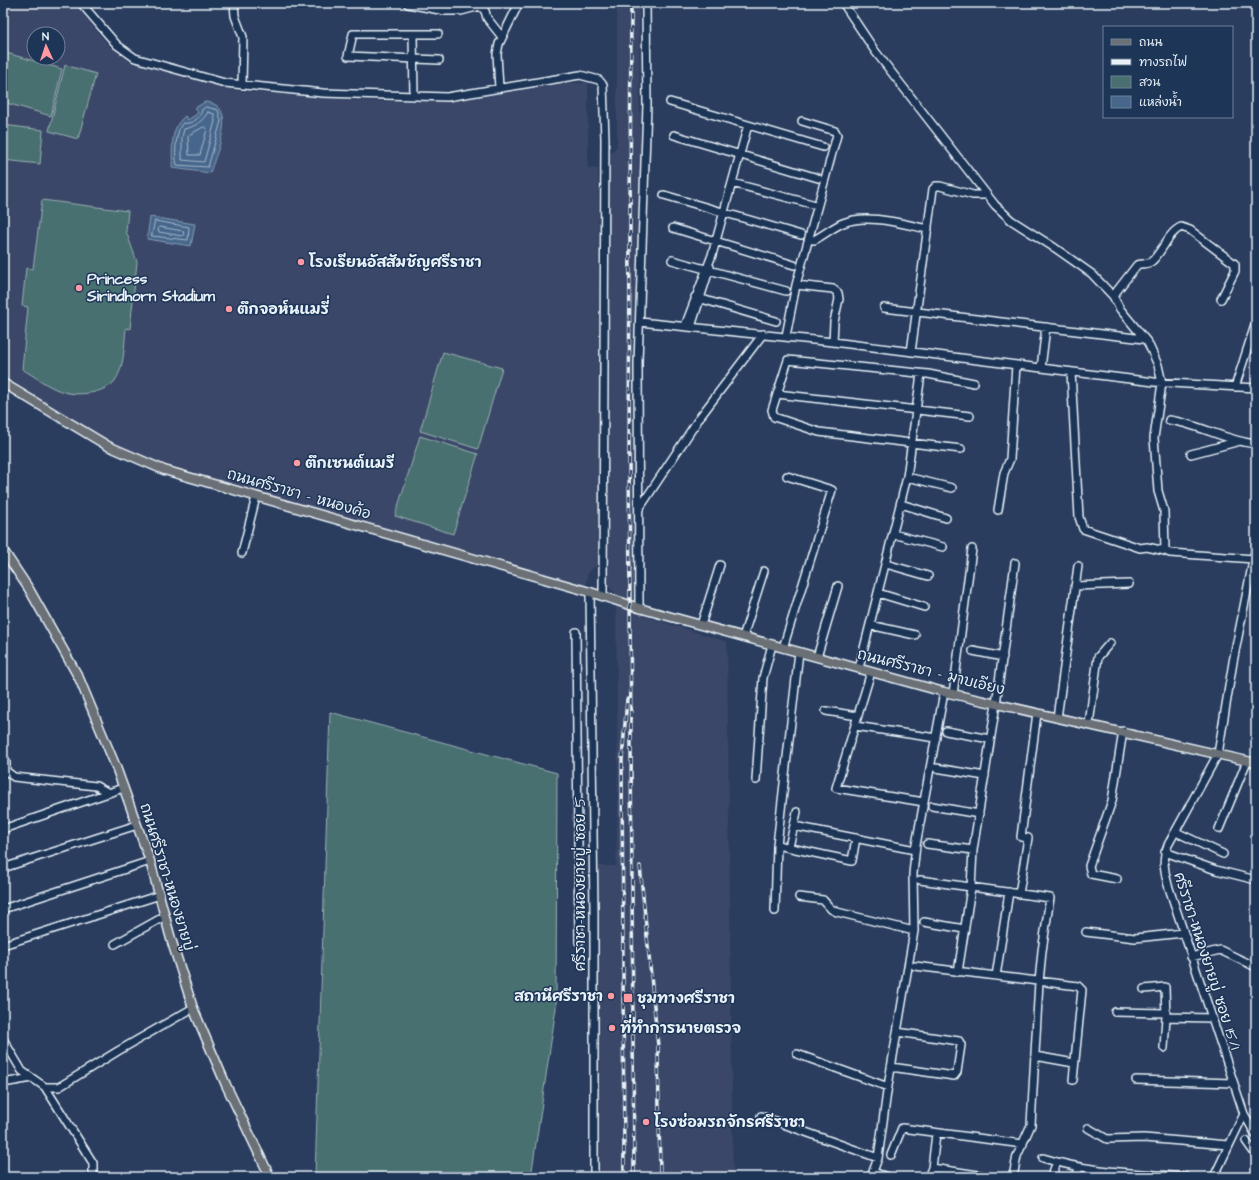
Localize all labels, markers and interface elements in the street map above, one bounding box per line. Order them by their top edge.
north arrow [26,26,66,66]
legend [1103,26,1233,118]
text: N [42,29,49,44]
text: ถนน [1139,34,1163,51]
text: ทางรถไฟ [1139,54,1187,71]
text: สวน [1139,74,1160,91]
text: แหล่งน้ำ [1139,91,1182,111]
place label: โรงเรียนอัสสัมชัญศรีราชา [308,252,482,273]
marker: โรงเรียนอัสสัมชัญศรีราชา [296,257,306,267]
place label: Princess Sirindhorn Stadium [86,269,215,307]
marker: Princess Sirindhorn Stadium [74,283,84,293]
place label: ตึกจอห์นแมรี่ [237,295,330,320]
marker: ตึกจอห์นแมรี่ [224,304,234,314]
place label: ตึกเซนต์แมรี [305,453,394,474]
marker: ตึกเซนต์แมรี [292,458,302,468]
street label: ถนนศรีราชา - หนองค้อ [224,463,374,525]
street label: ถนนศรีราชา - มาบเอียง [855,644,1007,700]
street label: ศรีราชา-หนองยายบู่ ซอย 5 [570,796,591,971]
street label: ถนนศรีราชา-หนองยายบู่ [135,801,199,953]
street label: ศรีราชา-หนองยายบู่ ซอย 15/1 [1168,870,1246,1052]
place label: สถานีศรีราชา [514,986,603,1007]
place label: ชุมทางศรีราชา [637,988,735,1009]
marker: สถานีศรีราชา [606,991,616,1001]
marker: ชุมทางศรีราชา [622,992,634,1004]
place label: ที่ทำการนายตรวจ [620,1014,741,1039]
marker: ที่ทำการนายตรวจ [607,1023,617,1033]
place label: โรงซ่อมรถจักรศรีราชา [653,1112,805,1133]
marker: โรงซ่อมรถจักรศรีราชา [641,1117,651,1127]

